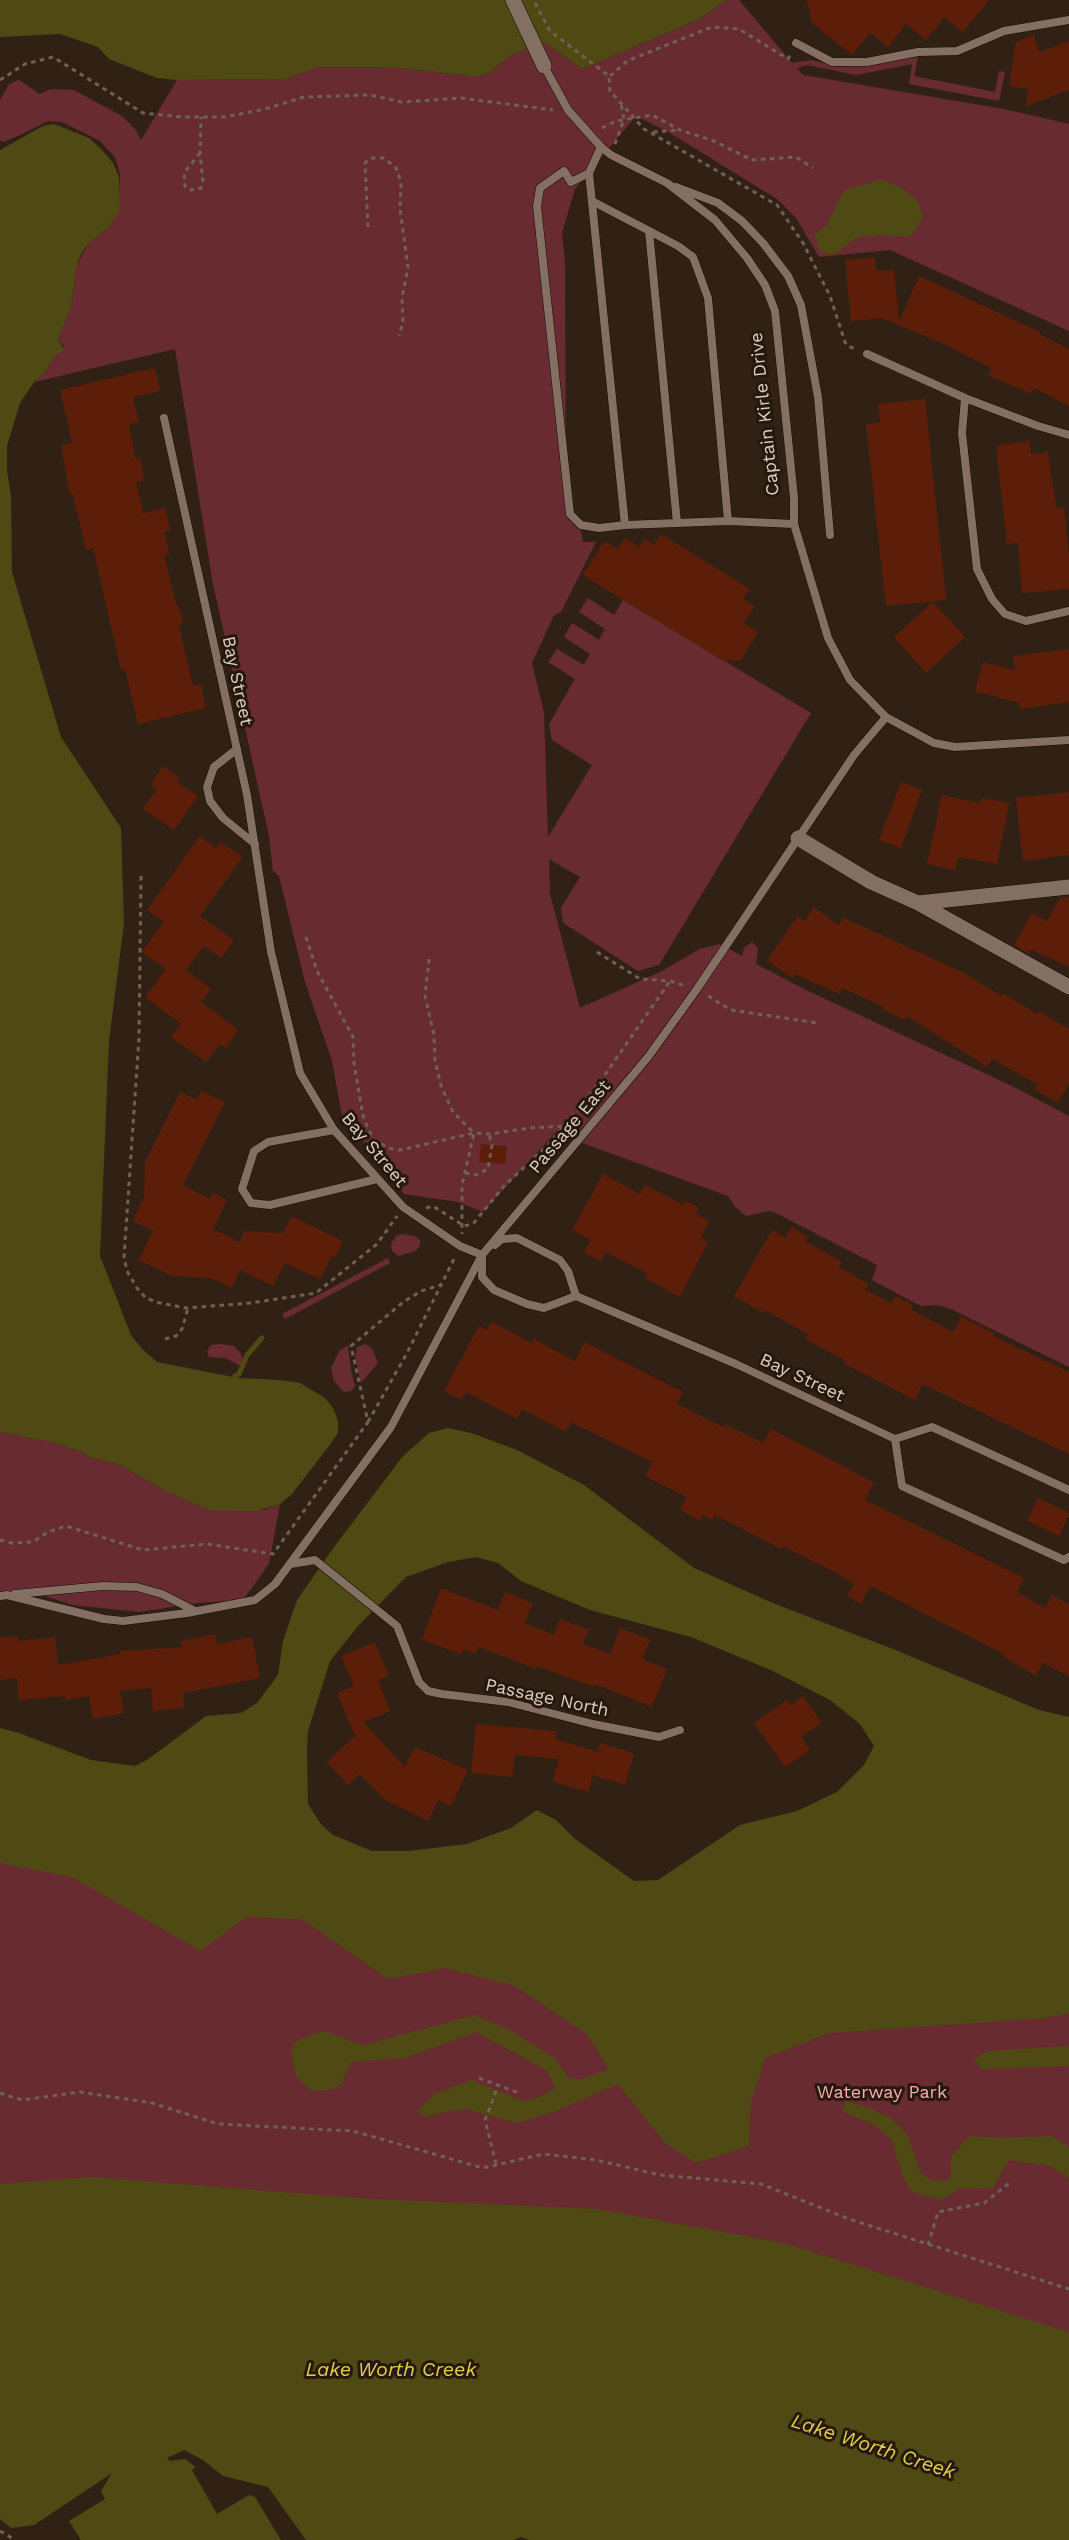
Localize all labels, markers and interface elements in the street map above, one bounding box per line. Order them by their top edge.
street label: Captain Kirle Drive [746,331,784,497]
street label: Bay Street [217,634,257,728]
street label: Passage East [525,1076,615,1178]
street label: Bay Street [336,1108,412,1192]
street label: Bay Street [756,1349,848,1407]
street label: Passage North [483,1674,611,1722]
park label: Waterway Park [817,2082,947,2104]
water label: Lake Worth Creek [306,2358,476,2382]
water label: Lake Worth Creek [788,2409,958,2485]

